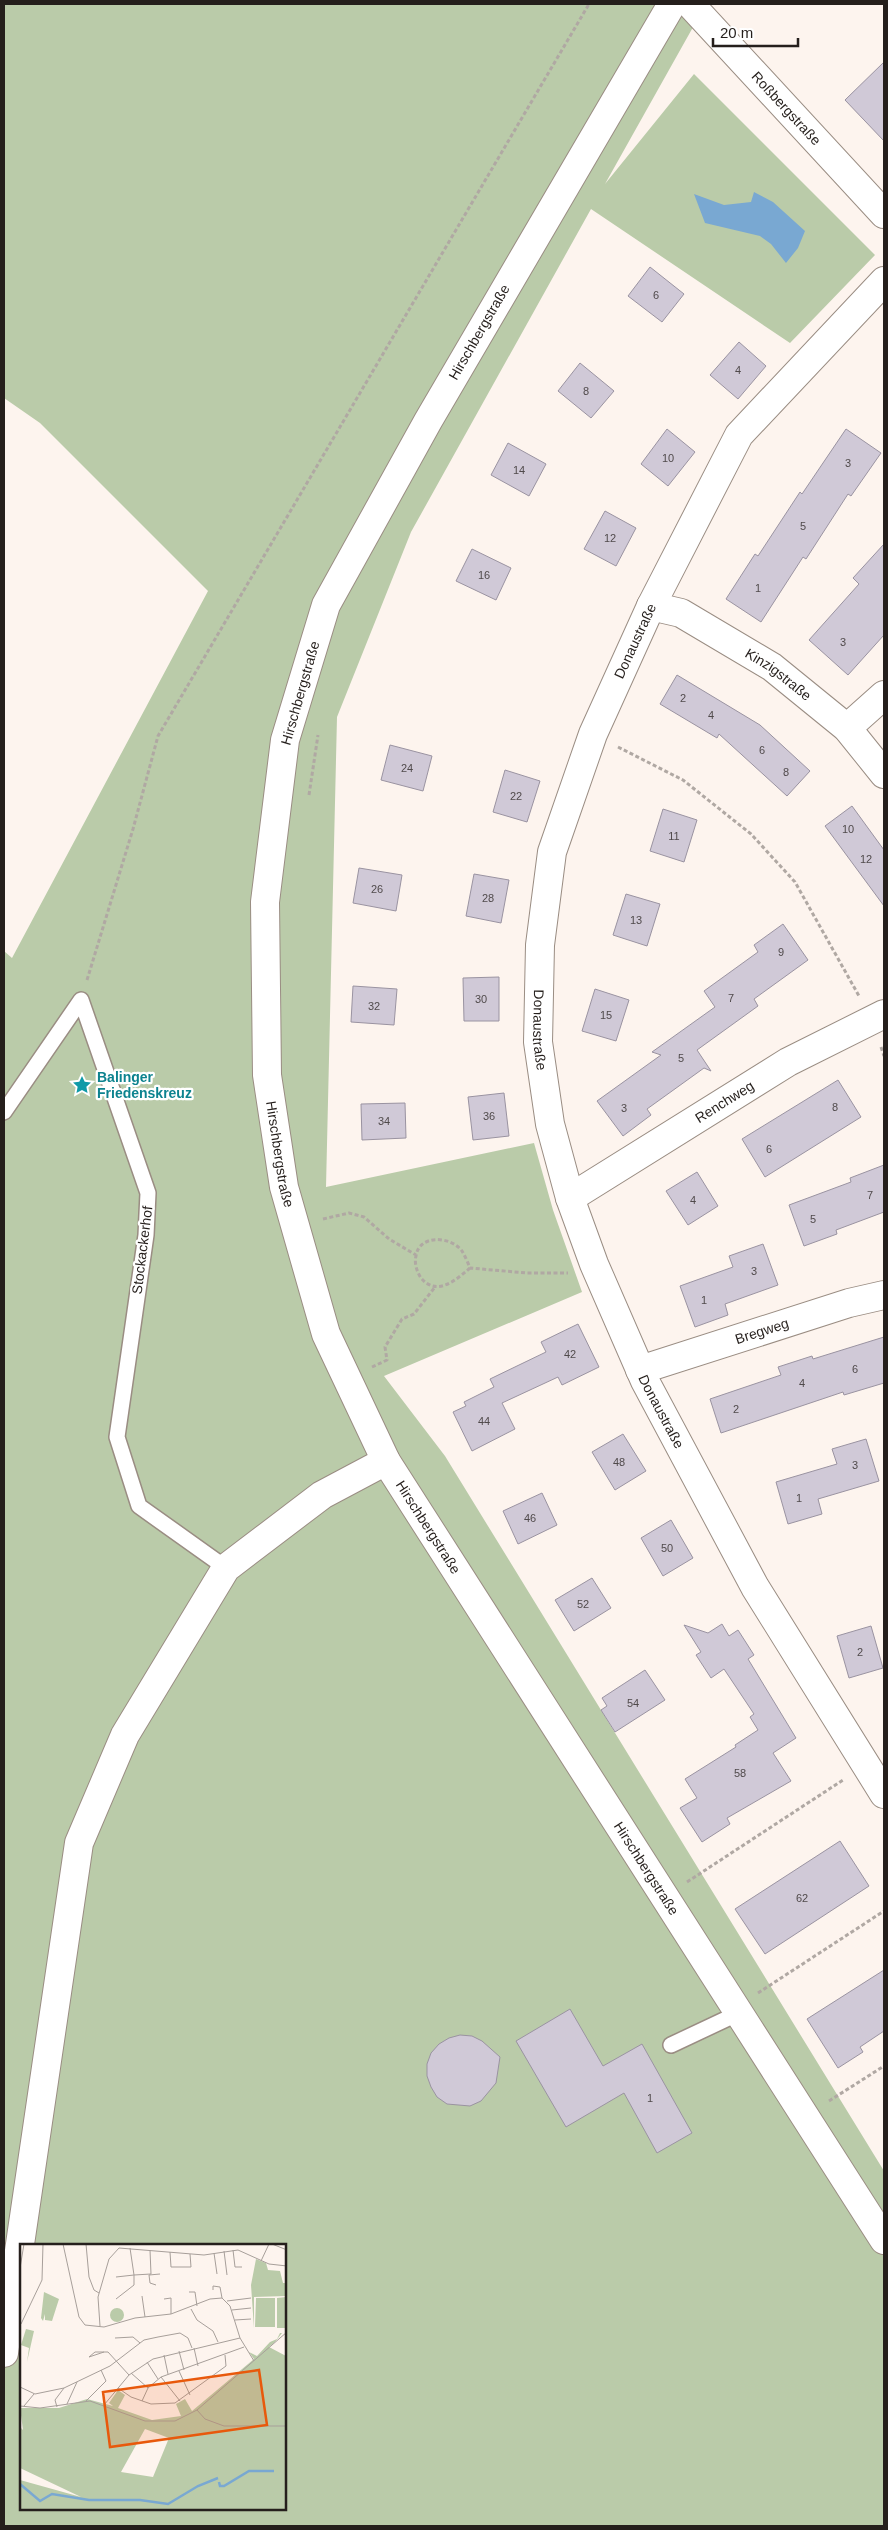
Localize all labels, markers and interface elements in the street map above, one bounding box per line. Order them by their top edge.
scale bar [713,15,798,47]
text: 20 m [720,24,753,41]
street label: Roßbergstraße [748,68,824,149]
street label: Hirschbergstraße [445,281,513,382]
house number: 6 [653,289,659,301]
house number: 4 [735,364,741,376]
house number: 8 [583,385,589,397]
house number: 10 [662,452,674,464]
house number: 3 [845,457,851,469]
house number: 14 [513,464,525,476]
house number: 5 [800,520,806,532]
house number: 12 [604,532,616,544]
house number: 16 [478,569,490,581]
house number: 1 [755,582,761,594]
street label: Donaustraße [611,601,659,681]
house number: 3 [840,636,846,648]
street label: Hirschbergstraße [278,639,323,747]
street label: Kinzigstraße [742,645,815,704]
house number: 2 [680,692,686,704]
house number: 4 [708,709,714,721]
house number: 6 [759,744,765,756]
house number: 24 [401,762,413,774]
house number: 8 [783,766,789,778]
house number: 22 [510,790,522,802]
house number: 10 [842,823,854,835]
house number: 11 [668,830,680,842]
house number: 12 [860,853,872,865]
house number: 26 [371,883,383,895]
house number: 28 [482,892,494,904]
house number: 13 [630,914,642,926]
house number: 9 [778,946,784,958]
street label: Donaustraße [530,989,550,1072]
house number: 7 [728,992,734,1004]
house number: 30 [475,993,487,1005]
house number: 32 [368,1000,380,1012]
house number: 15 [600,1009,612,1021]
house number: 5 [678,1052,684,1064]
place label: Balinger Friedenskreuz [97,1069,192,1101]
place icon: Balinger Friedenskreuz [71,1074,93,1096]
street label: Renchweg [692,1077,757,1126]
street label: Hirschbergstraße [263,1100,297,1209]
house number: 8 [832,1101,838,1113]
house number: 3 [621,1102,627,1114]
house number: 36 [483,1110,495,1122]
house number: 34 [378,1115,390,1127]
house number: 6 [766,1143,772,1155]
house number: 7 [867,1189,873,1201]
house number: 4 [690,1194,696,1206]
street label: Stockackerhof [129,1205,155,1295]
house number: 5 [810,1213,816,1225]
house number: 3 [751,1265,757,1277]
house number: 1 [701,1294,707,1306]
street label: Bregweg [733,1315,791,1347]
house number: 42 [564,1348,576,1360]
house number: 6 [852,1363,858,1375]
street label: Donaustraße [635,1372,688,1451]
house number: 4 [799,1377,805,1389]
house number: 2 [733,1403,739,1415]
house number: 44 [478,1415,490,1427]
house number: 48 [613,1456,625,1468]
house number: 3 [852,1459,858,1471]
street label: Hirschbergstraße [393,1478,464,1577]
house number: 1 [796,1492,802,1504]
house number: 46 [524,1512,536,1524]
house number: 50 [661,1542,673,1554]
house number: 52 [577,1598,589,1610]
house number: 2 [857,1646,863,1658]
house number: 54 [627,1697,639,1709]
house number: 58 [734,1767,746,1779]
street label: Hirschbergstraße [611,1819,682,1918]
house number: 62 [796,1892,808,1904]
house number: 1 [647,2092,653,2104]
inset map [20,2244,286,2510]

